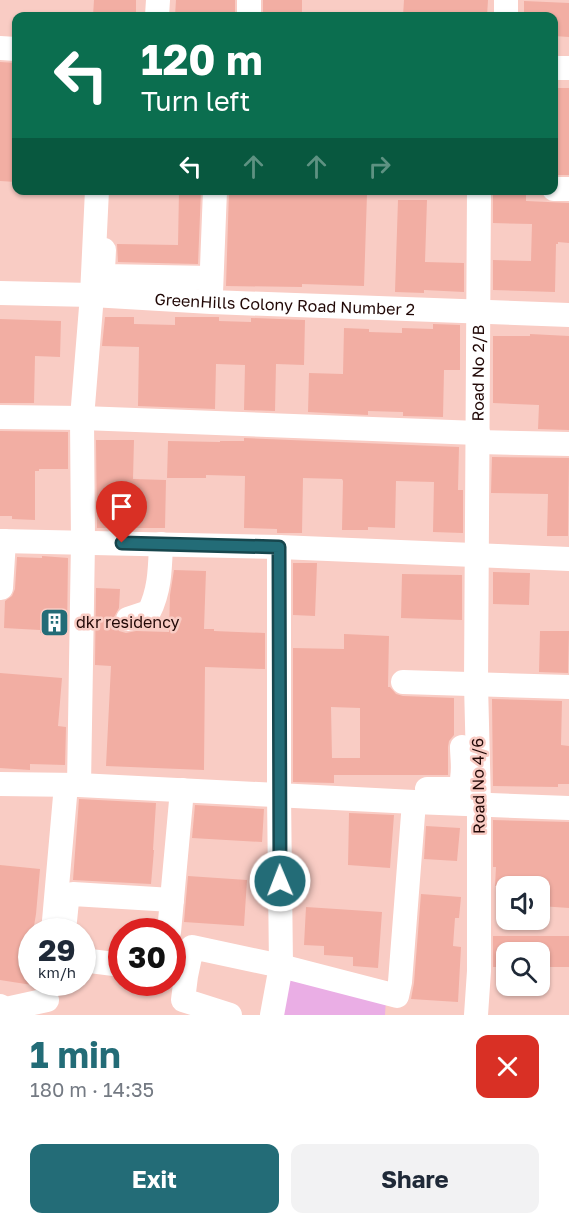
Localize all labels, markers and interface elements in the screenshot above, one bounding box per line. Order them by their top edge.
text: 120 m [141,34,263,84]
icon: left [42,36,120,114]
text: Turn left [141,85,250,117]
icon: left [174,150,207,183]
icon: ahead [237,150,270,183]
icon: ahead [300,150,333,183]
icon: right [363,150,396,183]
street label: GreenHills Colony Road Number 2 [154,289,415,319]
street label: Road No 2/B [468,325,488,422]
pin [96,481,147,543]
icon: arrive [105,490,138,523]
building icon: dkr residency [39,606,71,638]
place label: dkr residency [76,612,180,632]
street label: Road No 4/6 [467,738,489,834]
position arrow [248,849,312,913]
map controls [496,876,550,996]
button: sound [496,876,550,930]
speed limit sign: 30 [108,918,186,996]
text: 29 [38,932,76,968]
button: search [496,942,550,996]
text: km/h [38,963,76,981]
text: 1 min [30,1033,121,1076]
button: close [476,1035,539,1098]
text: 180 m · 14:35 [30,1077,154,1101]
button: Exit [30,1144,279,1213]
button: Share [291,1144,539,1213]

